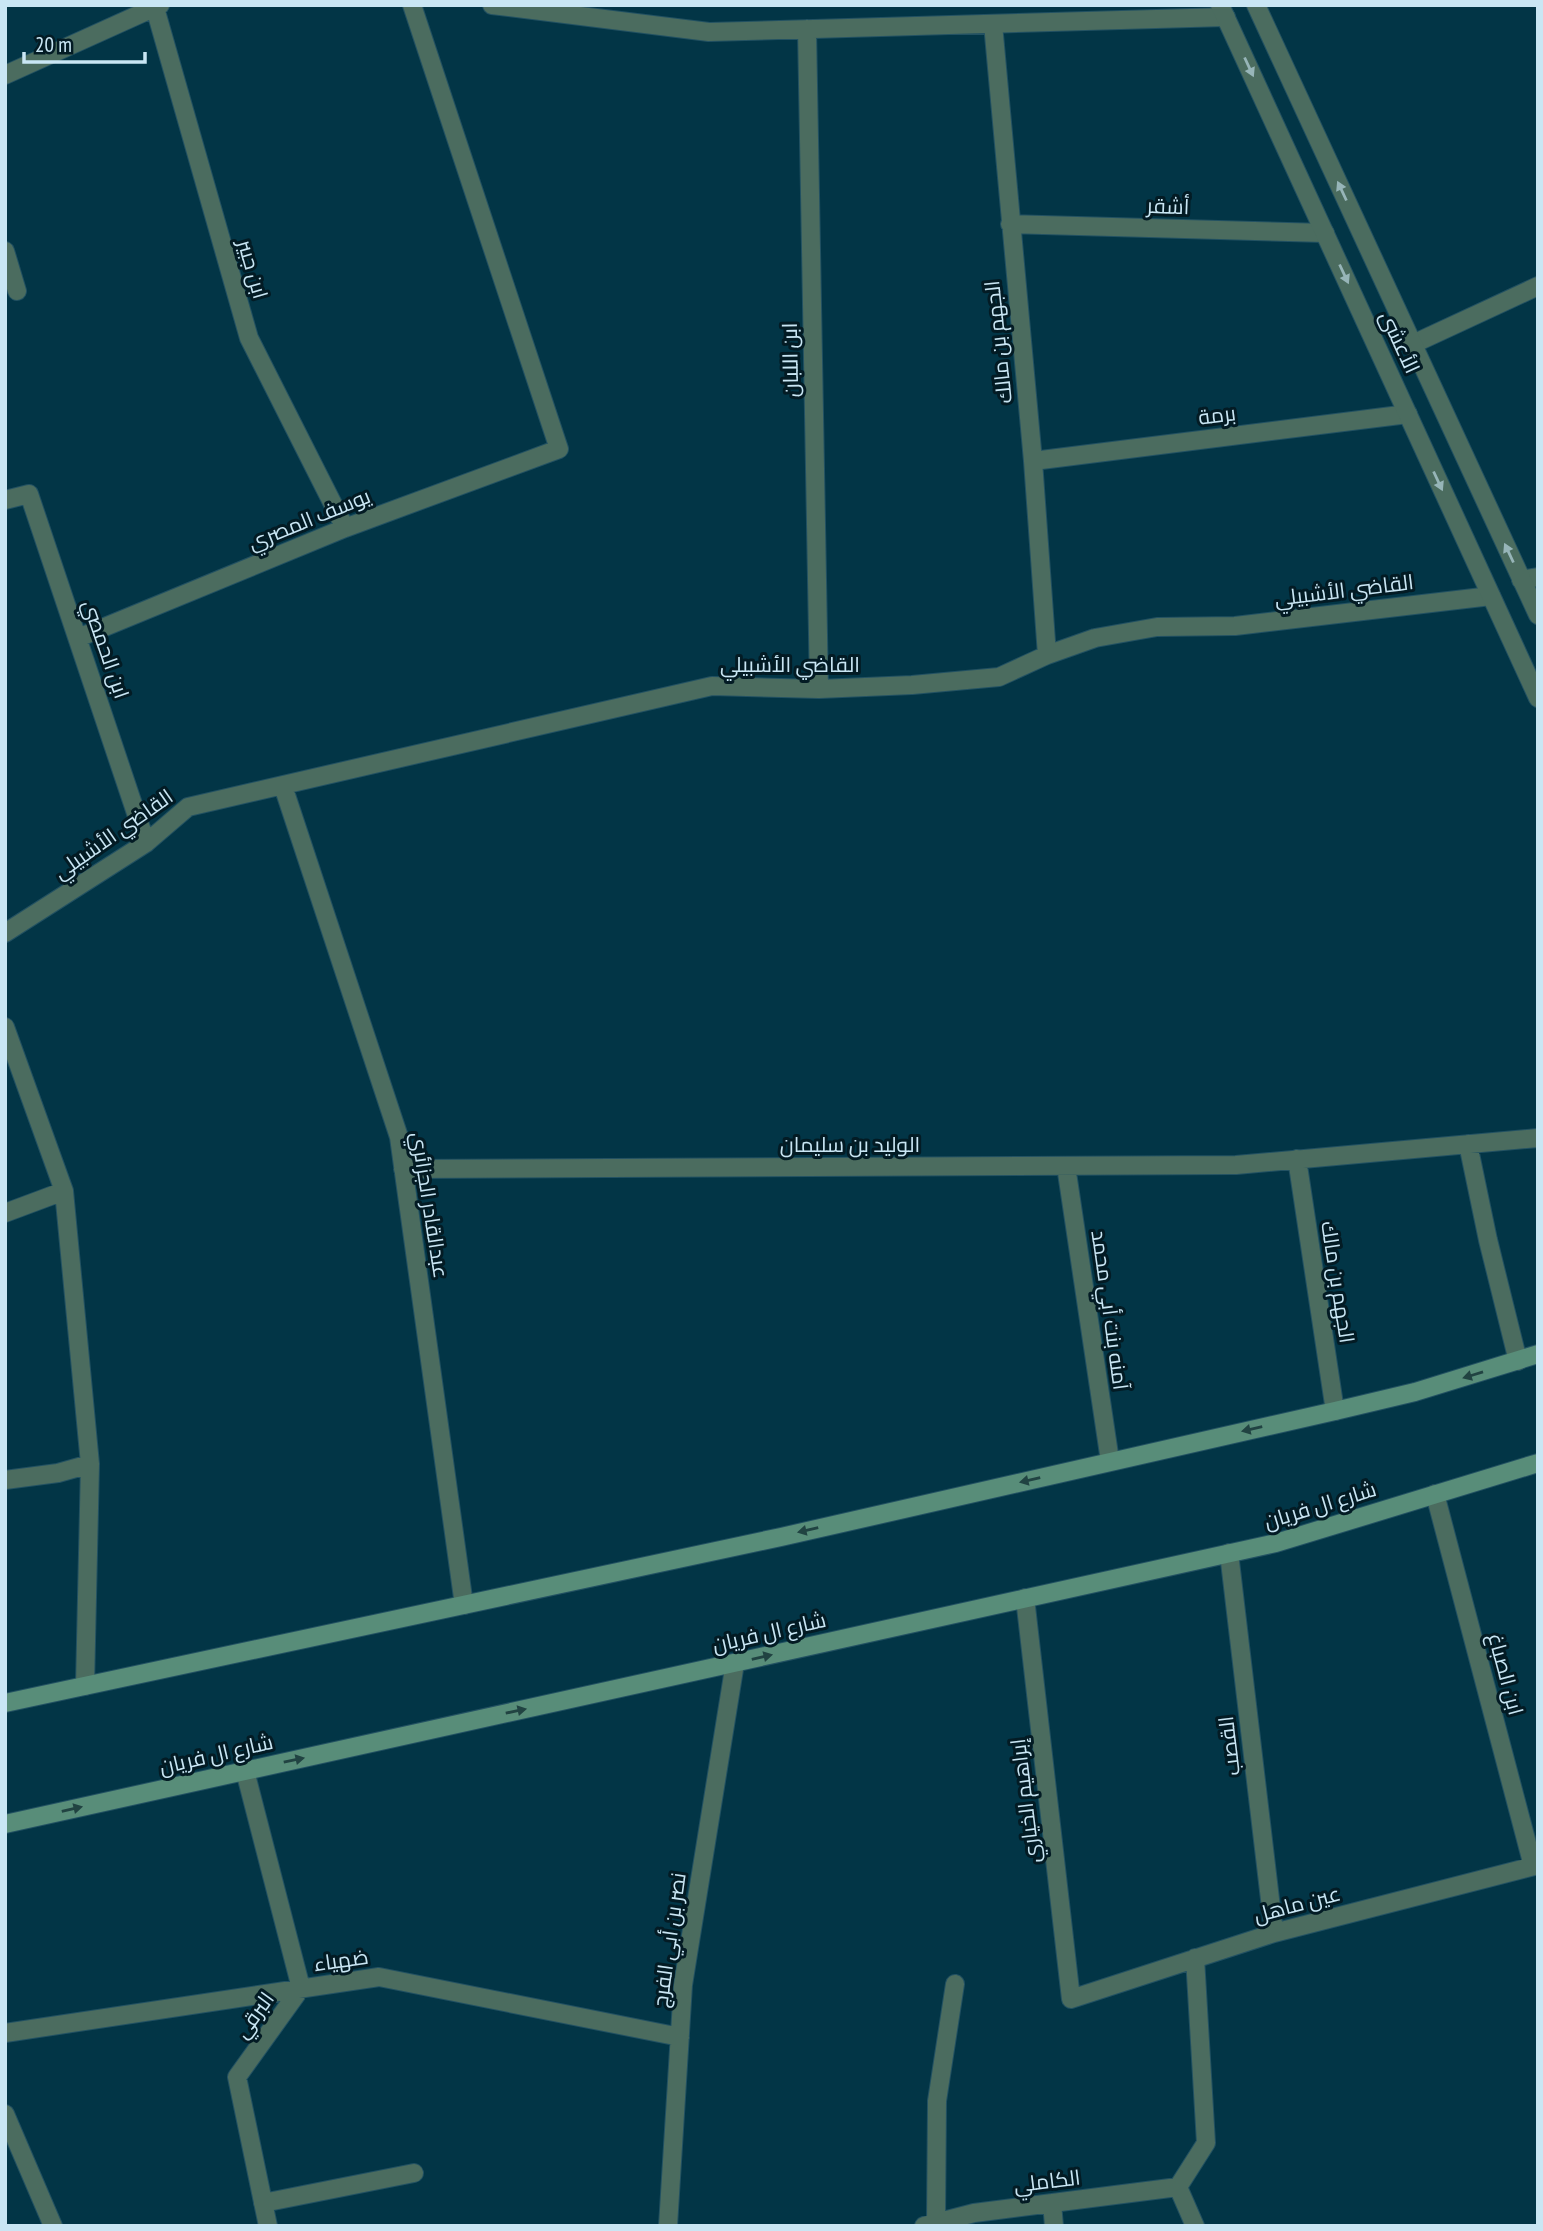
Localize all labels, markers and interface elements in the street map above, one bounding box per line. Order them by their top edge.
scale bar [24,21,145,65]
text: 20 m [35,31,72,58]
one-way arrow [1243,57,1255,77]
one-way arrow [1336,181,1348,201]
street label: أشقر [1145,192,1190,220]
street label: ابن جبير [231,235,274,302]
one-way arrow [1338,264,1349,284]
street label: الجهم بن مالك [978,279,1019,405]
street label: الأعشى [1374,306,1426,378]
street label: ابن اللبان [776,322,804,398]
street label: برمة [1197,399,1237,431]
one-way arrow [1433,471,1444,491]
street label: يوسف المصري [244,482,376,559]
one-way arrow [1503,543,1515,563]
street label: القاضي الأشبيلي [1273,568,1415,615]
street label: ابن الحمصي [75,596,135,703]
street label: القاضي الأشبيلي [720,651,860,681]
street label: القاضي الأشبيلي [48,783,180,888]
street label: عبدالقادر الجزائري [402,1130,455,1281]
street label: الوليد بن سليمان [780,1131,920,1158]
street label: الجهم بن مالك [1314,1219,1361,1345]
street label: آمنه بنت أبي محمد [1082,1228,1135,1392]
one-way arrow [1462,1370,1483,1380]
one-way arrow [1241,1424,1263,1435]
one-way arrow [1019,1474,1041,1485]
street label: شارع ال فريان [1261,1475,1380,1536]
one-way arrow [797,1525,819,1536]
street label: شارع ال فريان [710,1606,829,1659]
street label: ابن الصباغ [1481,1630,1530,1718]
one-way arrow [751,1651,773,1662]
one-way arrow [505,1705,527,1716]
street label: القصب [1212,1715,1246,1777]
street label: شارع ال فريان [157,1728,276,1781]
street label: إبراهيم الخياري [1004,1737,1049,1865]
one-way arrow [283,1754,305,1765]
one-way arrow [61,1804,83,1815]
street label: نصر بن أبي الفرج [646,1871,695,2010]
street label: عين ماهل [1251,1879,1343,1929]
street label: ضهياء [312,1943,370,1977]
street label: البرقي [228,1986,282,2045]
street label: الكاملي [1012,2164,1082,2201]

